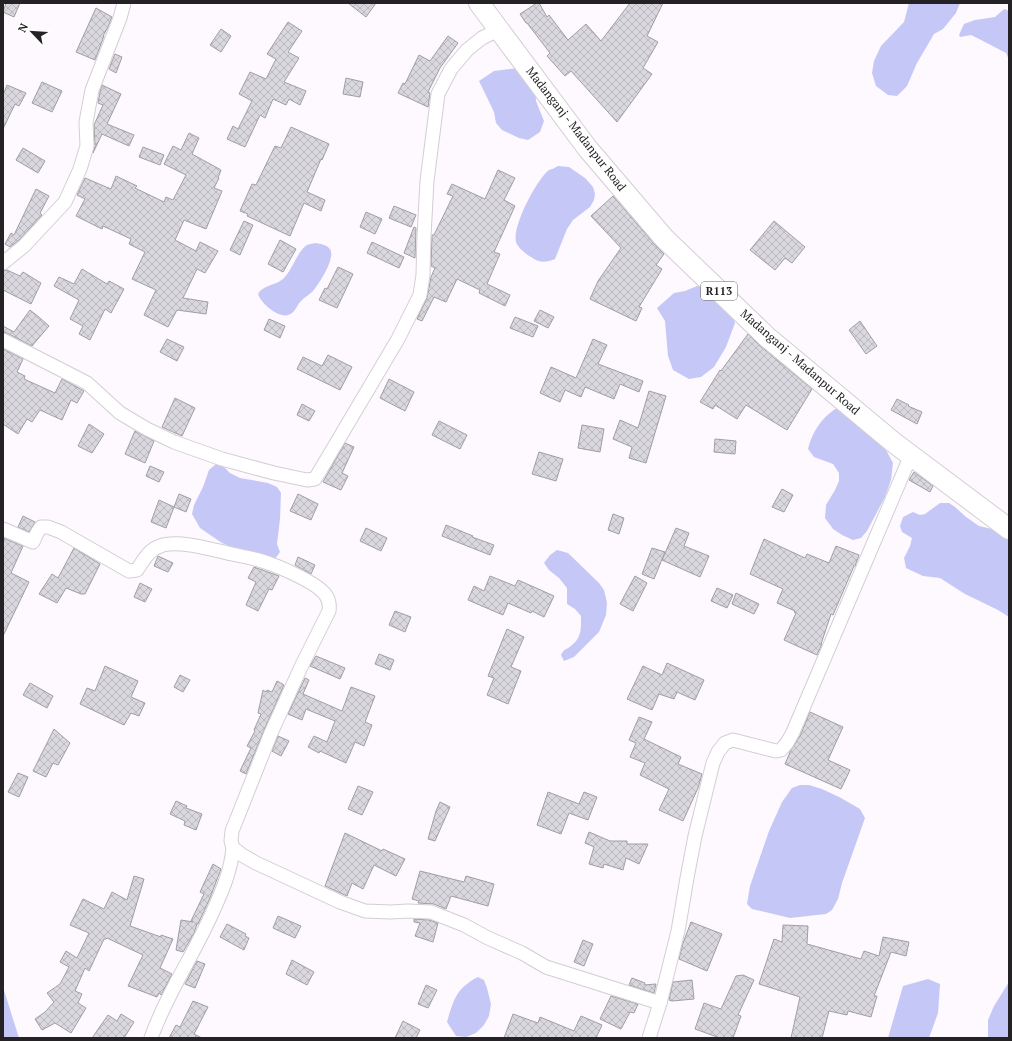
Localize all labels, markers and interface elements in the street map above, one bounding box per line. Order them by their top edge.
north arrow [12,12,52,52]
text: N [15,20,31,35]
street label: Madanganj - Madanpur Road [523,64,630,194]
road number: R113 [701,282,737,300]
street label: Madanganj - Madanpur Road [737,306,863,418]

